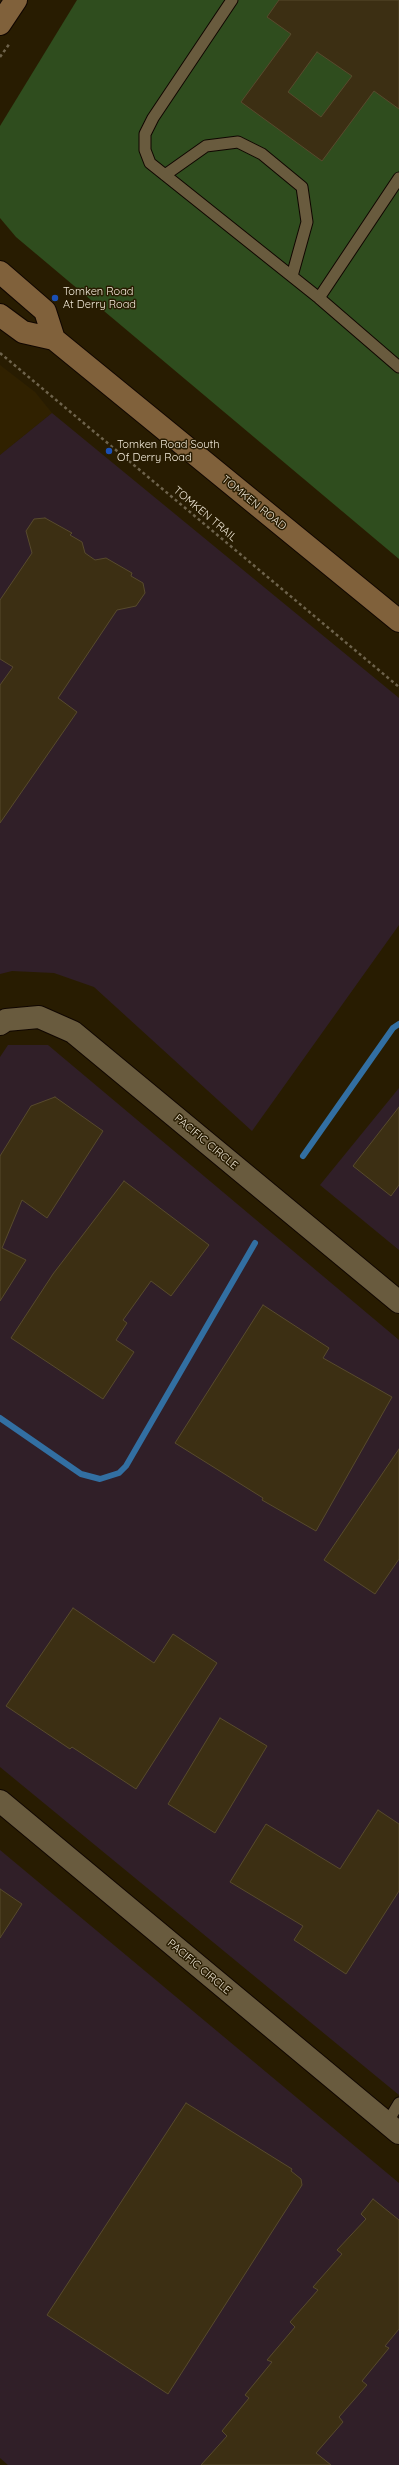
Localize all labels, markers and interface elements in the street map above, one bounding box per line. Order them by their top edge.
place label: Tomken Road At Derry Road [63,285,136,311]
marker: Tomken Road At Derry Road [50,293,60,303]
place label: Tomken Road South Of Derry Road [117,438,220,464]
marker: Tomken Road South Of Derry Road [104,446,114,456]
street label: TOMKEN ROAD [219,473,289,533]
street label: TOMKEN TRAIL [171,484,239,544]
street label: PACIFIC CIRCLE [172,1112,240,1172]
street label: PACIFIC CIRCLE [165,1937,233,1997]

